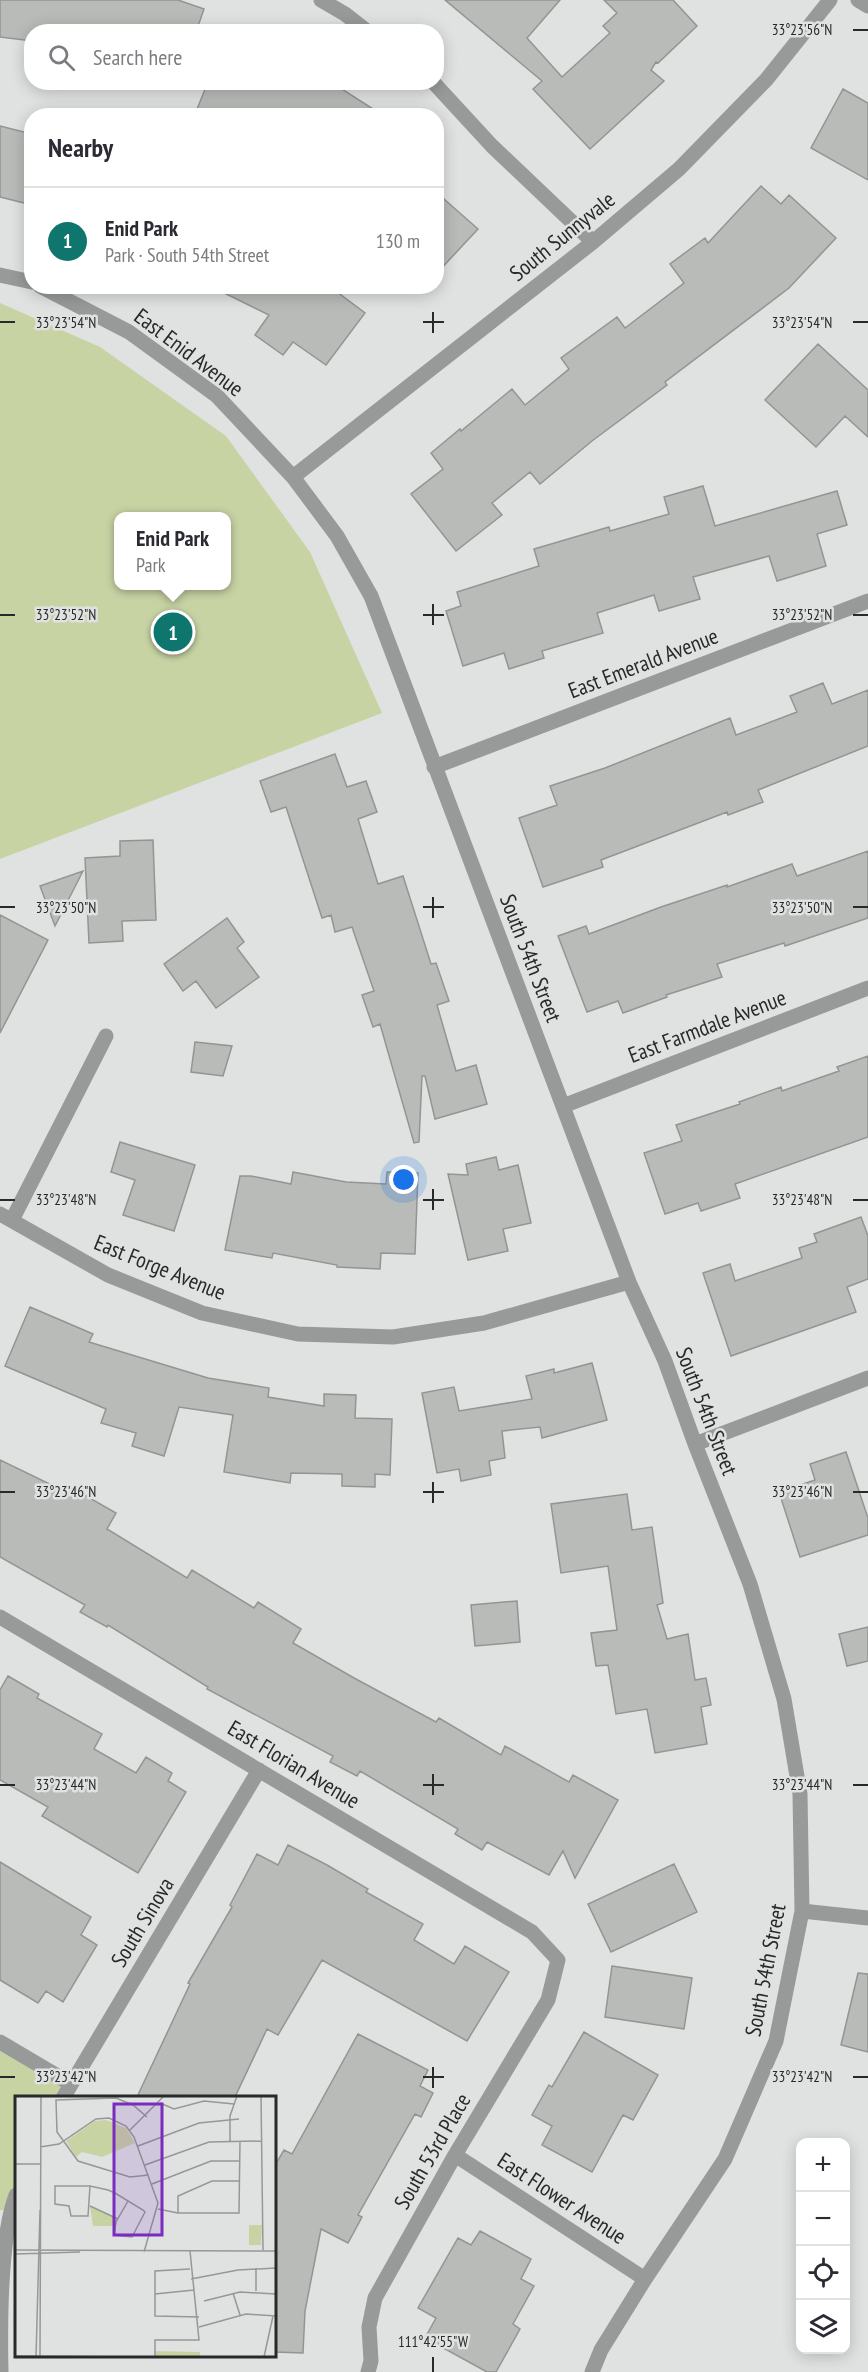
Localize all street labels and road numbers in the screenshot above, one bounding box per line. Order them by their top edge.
street label: South Sunnyvale [504,185,620,287]
street label: East Enid Avenue [129,302,249,402]
street label: East Emerald Avenue [564,622,722,704]
street label: South 54th Street [494,890,568,1026]
street label: East Farmdale Avenue [624,983,790,1069]
street label: East Forge Avenue [90,1228,230,1306]
street label: South 54th Street [670,1343,744,1479]
street label: East Florian Avenue [223,1714,365,1814]
street label: South Sinova [104,1872,180,1972]
street label: South 54th Street [738,1901,792,2039]
street label: South 53rd Place [388,2088,476,2214]
street label: East Flower Avenue [493,2146,631,2250]

